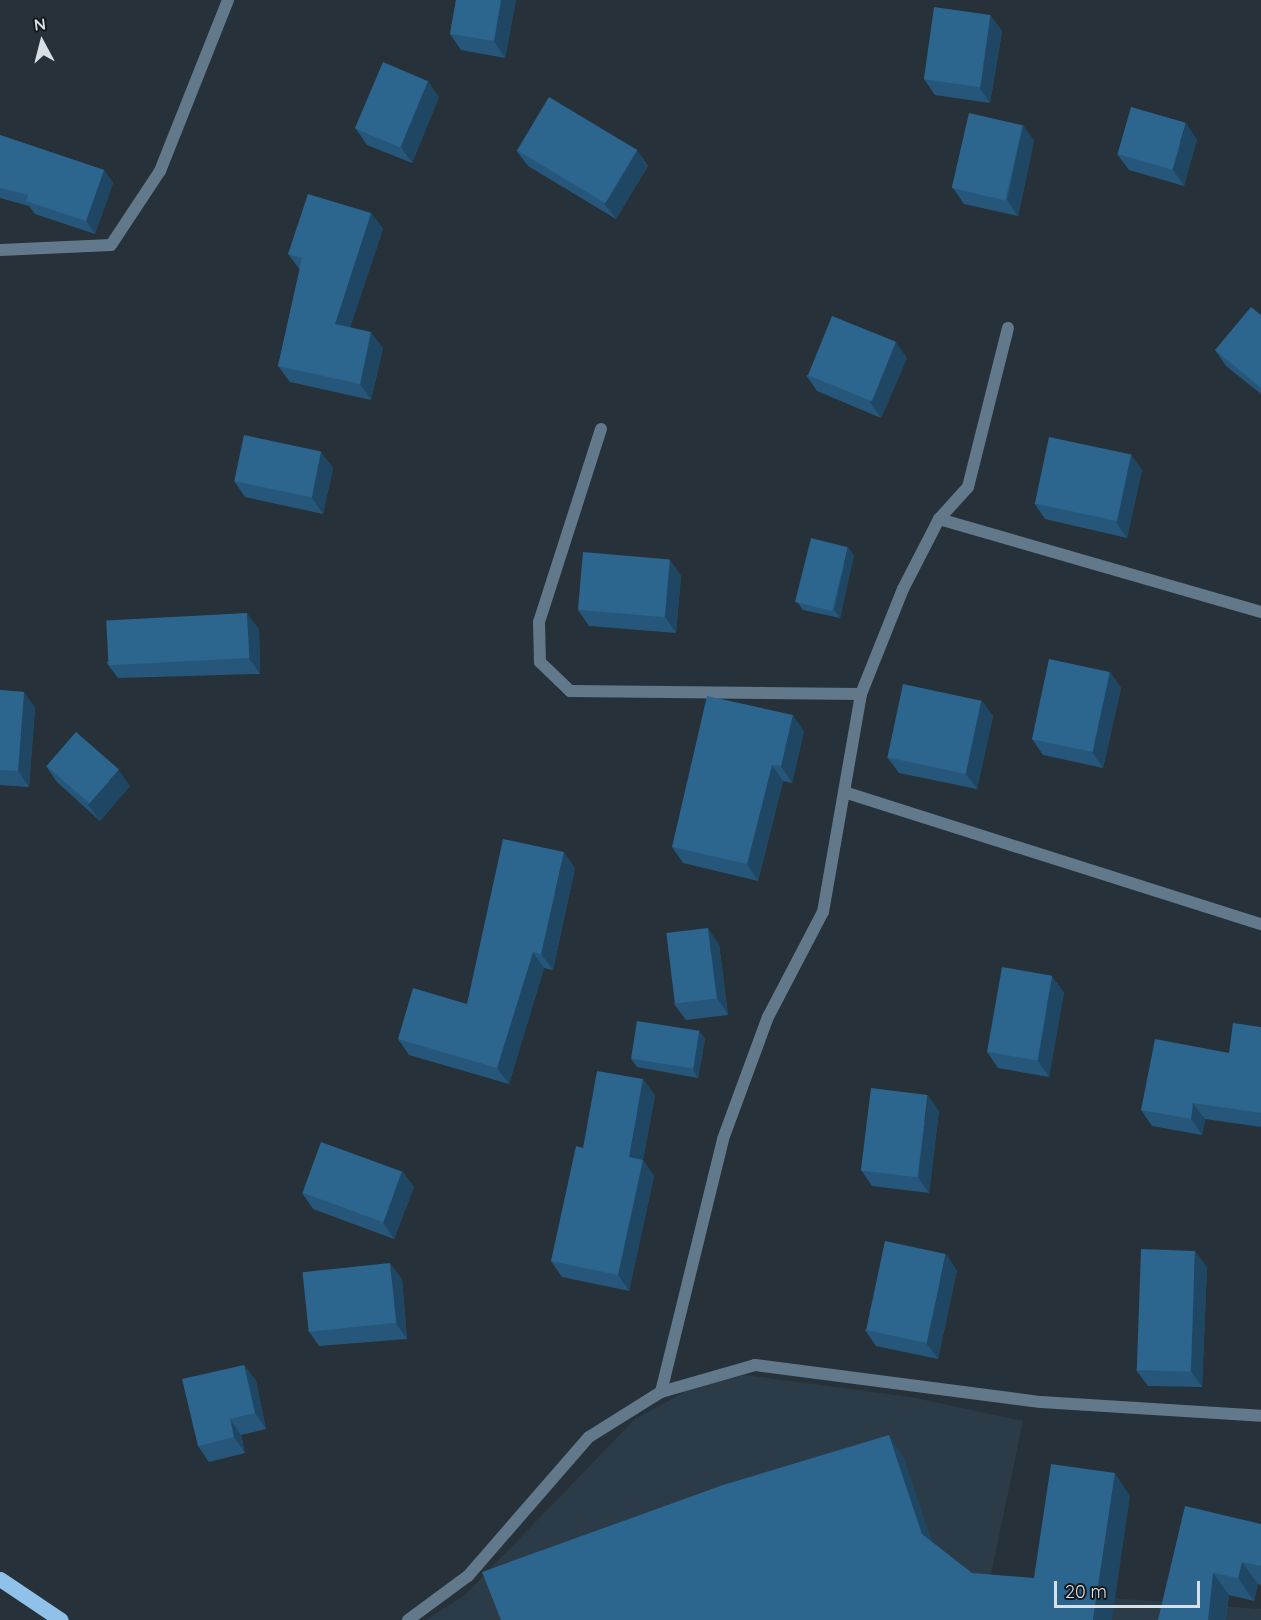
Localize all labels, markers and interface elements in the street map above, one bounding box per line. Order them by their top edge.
north arrow [12,12,72,72]
text: N [33,13,47,35]
scale bar [1057,1569,1202,1607]
text: 20 m [1065,1580,1107,1603]

